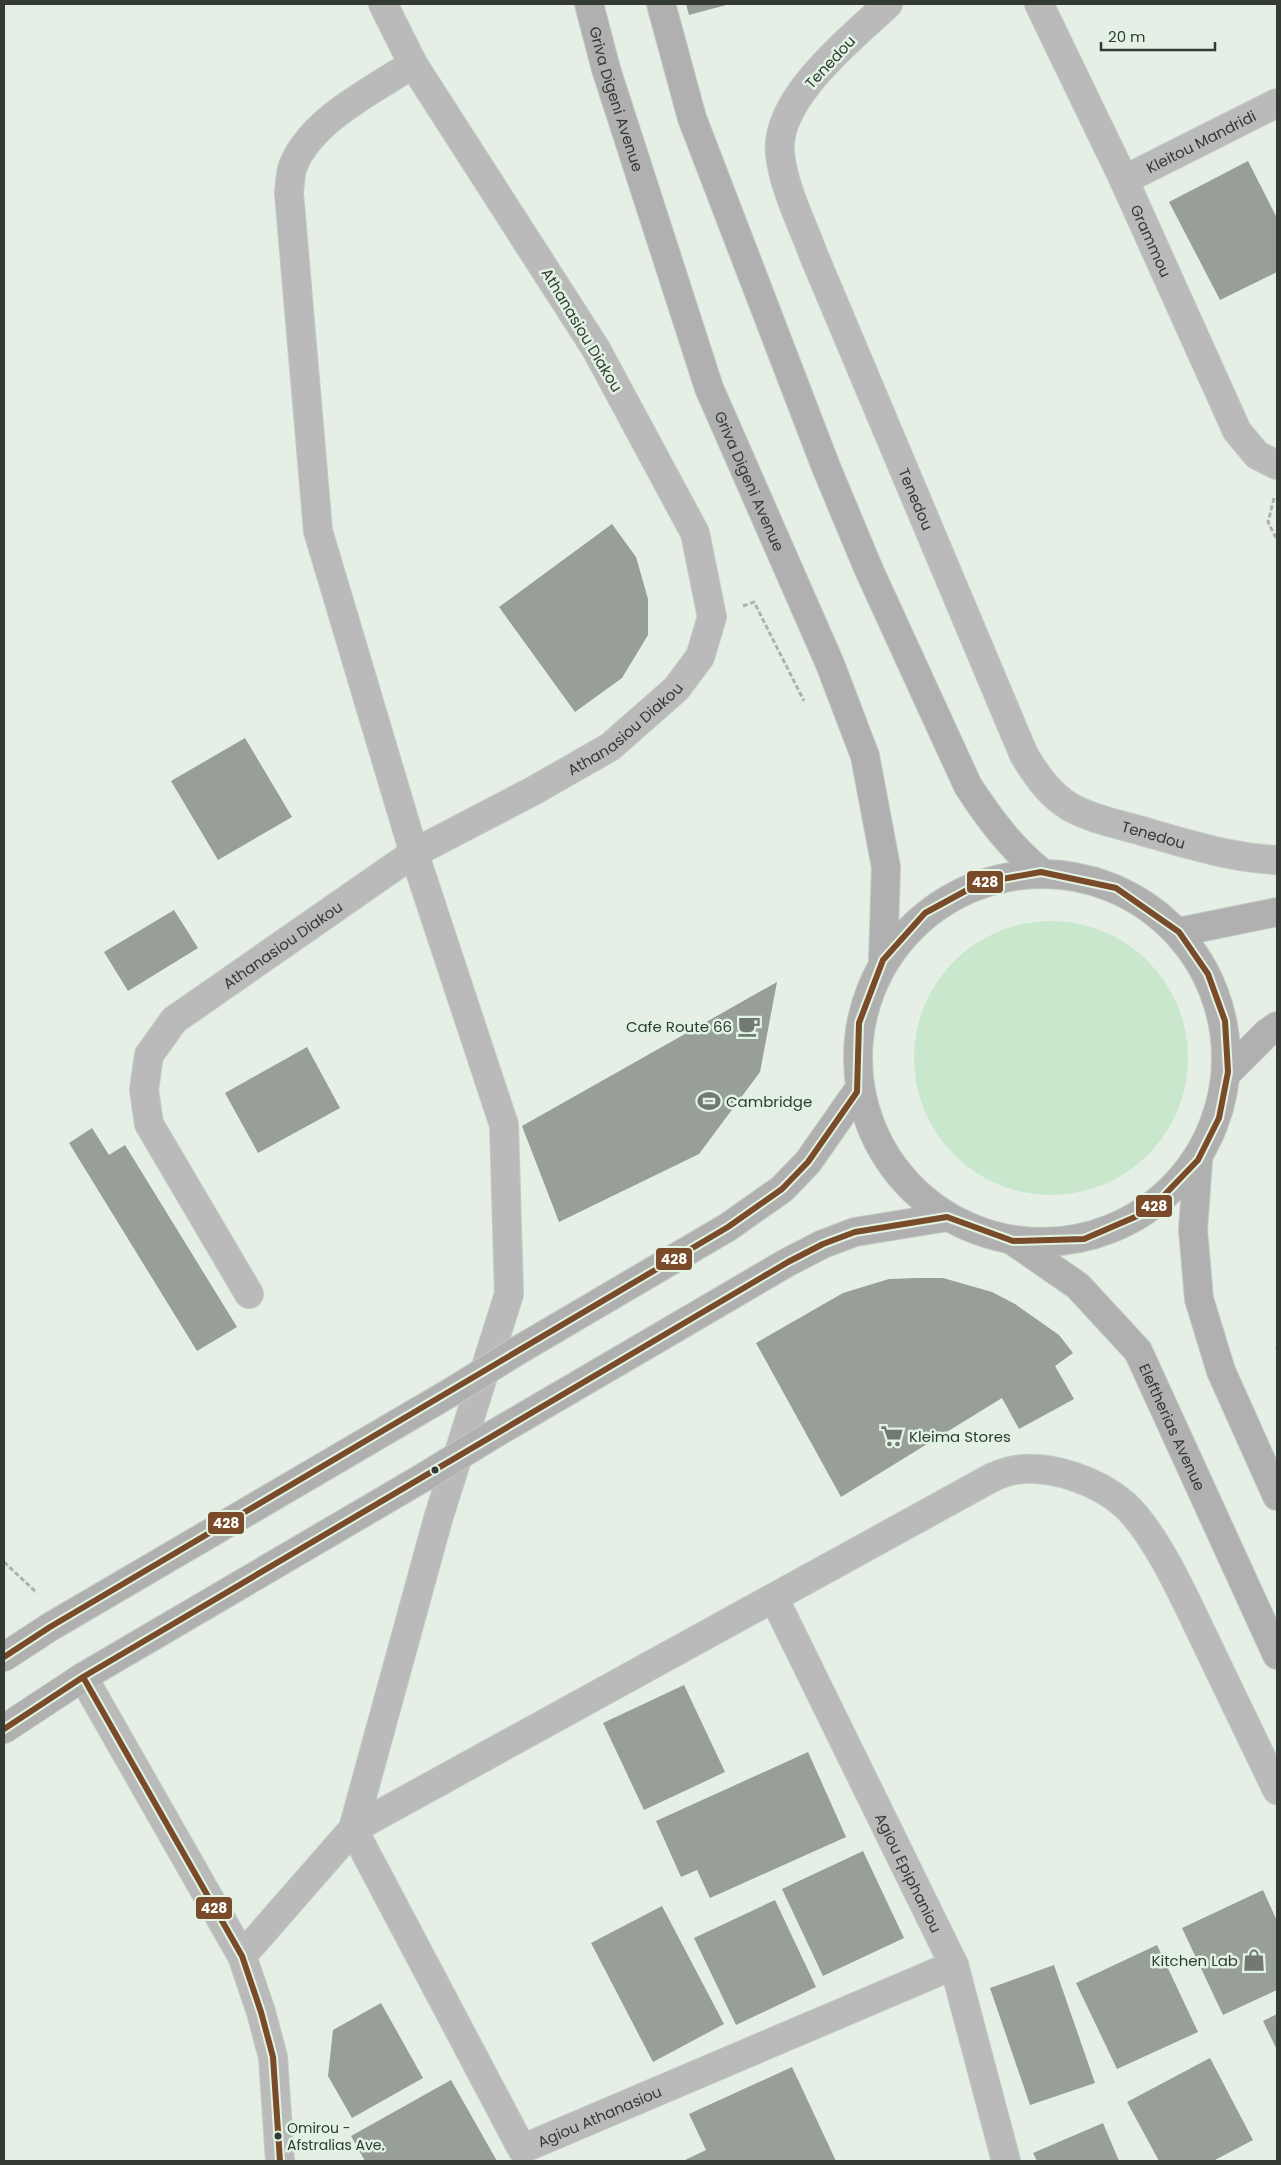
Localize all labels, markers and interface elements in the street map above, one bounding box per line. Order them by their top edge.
scale bar [1101,20,1215,52]
street label: Griva Digeni Avenue [585,24,649,174]
text: 20 m [1108,26,1146,47]
street label: Tenedou [800,31,860,93]
street label: Kleitou Mandridi [1142,105,1259,178]
street label: Grammou [1126,201,1177,280]
street label: Athanasiou Diakou [537,264,627,396]
street label: Griva Digeni Avenue [710,408,790,554]
street label: Tenedou [894,465,939,533]
street label: Athanasiou Diakou [563,678,688,780]
street label: Tenedou [1119,815,1188,854]
line badge: 428 [966,870,1004,894]
text: 428 [972,872,998,892]
street label: Athanasiou Diakou [218,896,346,994]
cafe icon: Cafe Route 66 [736,1013,762,1039]
place label: Cafe Route 66 [626,1016,732,1037]
sports icon: Cambridge [696,1088,722,1114]
place label: Cambridge [726,1091,812,1112]
line badge: 428 [1135,1194,1173,1218]
text: 428 [1141,1196,1167,1216]
line badge: 428 [655,1247,693,1271]
text: 428 [661,1249,687,1269]
street label: Eleftherias Avenue [1135,1360,1211,1494]
supermarket icon: Kleima Stores [879,1423,905,1449]
place label: Kleima Stores [909,1426,1011,1447]
unlabelled marker [430,1465,440,1475]
line badge: 428 [207,1511,245,1535]
text: 428 [213,1513,239,1533]
street label: Agiou Epiphaniou [870,1809,947,1936]
line badge: 428 [195,1896,233,1920]
text: 428 [201,1898,227,1918]
shop icon: Kitchen Lab [1241,1947,1267,1973]
place label: Kitchen Lab [1151,1950,1238,1971]
street label: Agiou Athanasiou [534,2080,665,2152]
place label: Omirou - Afstralias Ave. [287,2118,384,2155]
marker: Omirou - Afstralias Ave. [273,2131,283,2141]

